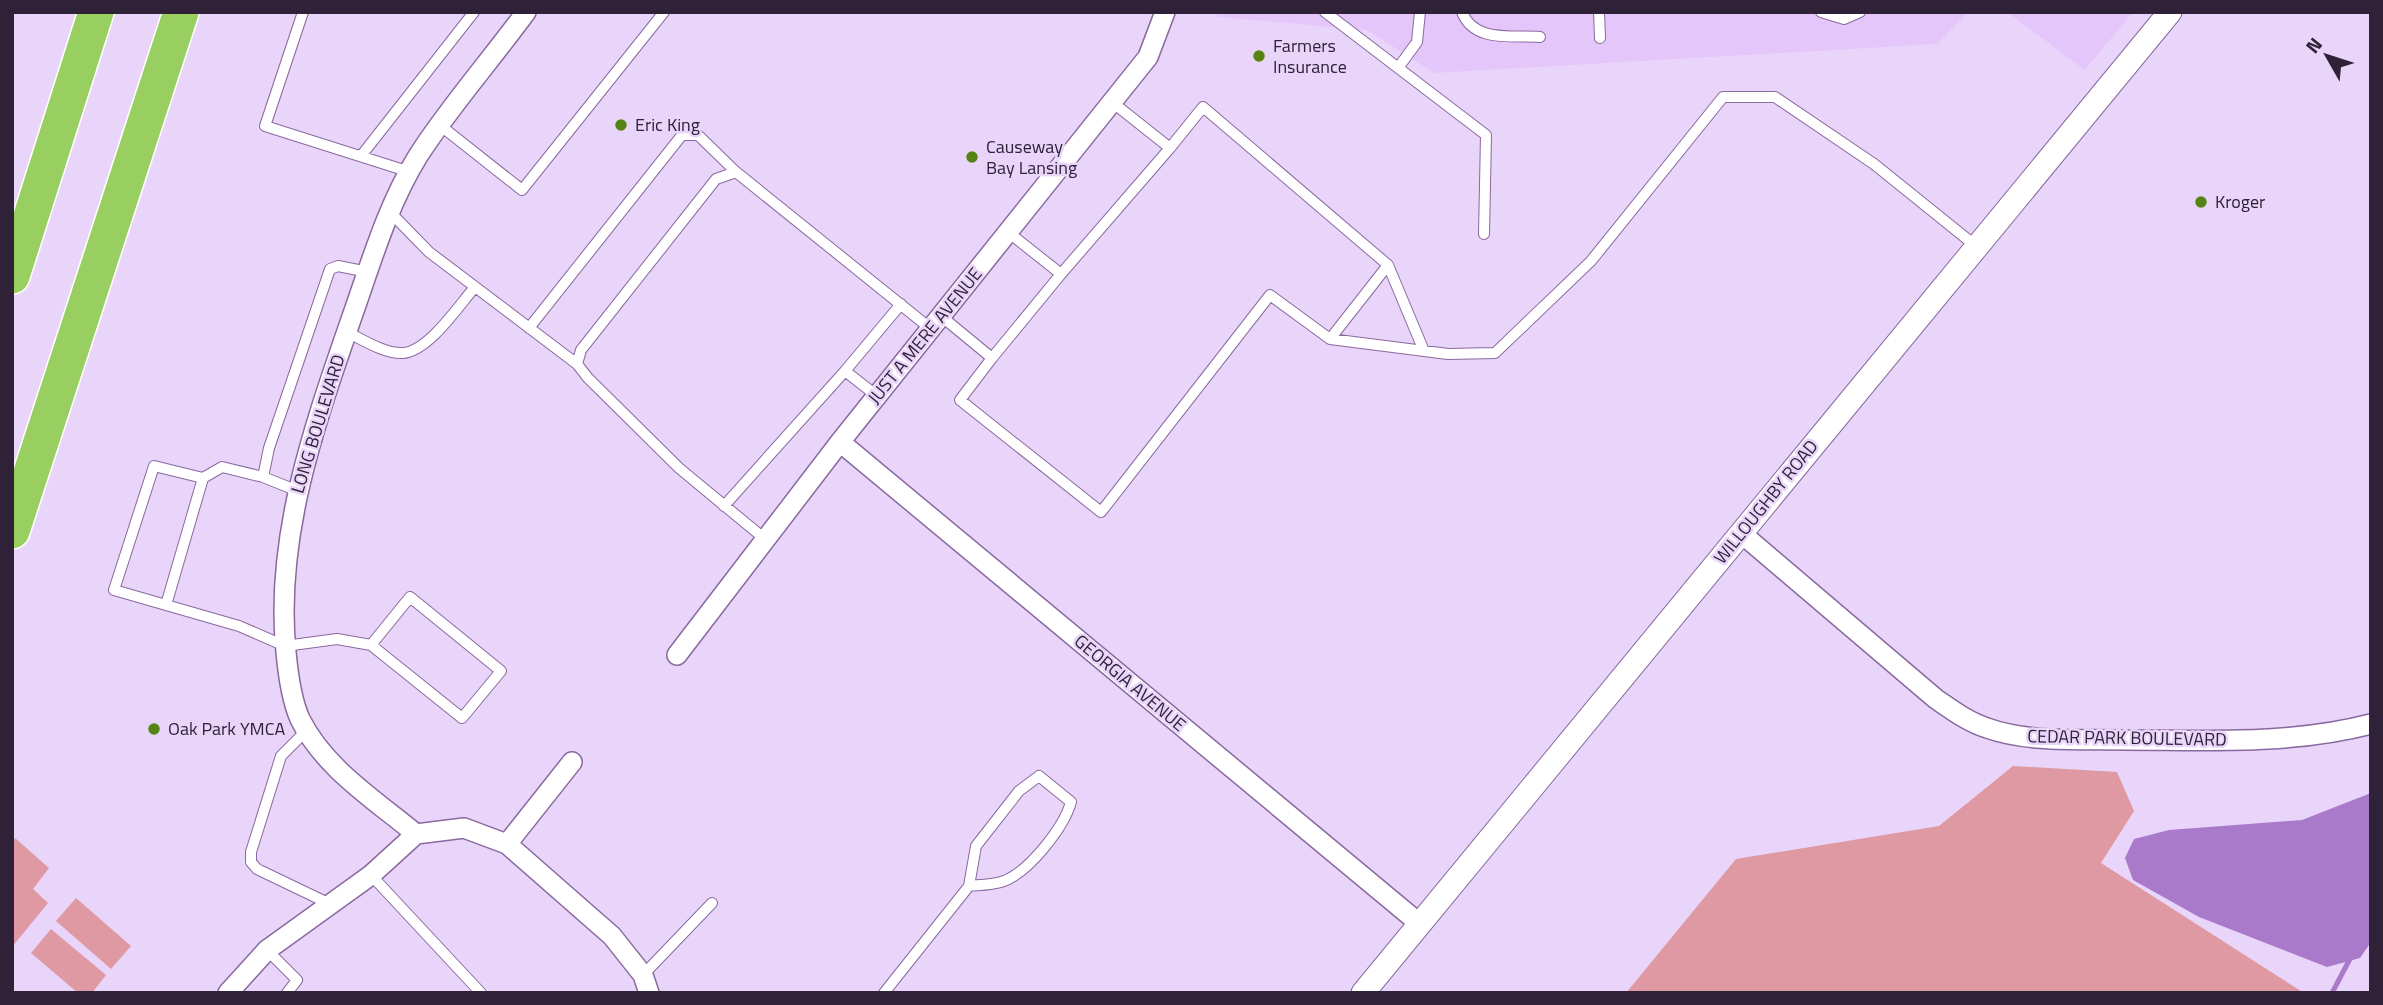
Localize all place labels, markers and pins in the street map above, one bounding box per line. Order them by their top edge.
place label: Farmers Insurance [1273,32,1347,80]
marker: Farmers Insurance [1251,48,1267,64]
place label: Eric King [635,111,700,138]
marker: Eric King [613,117,629,133]
place label: Causeway Bay Lansing [986,133,1077,181]
marker: Causeway Bay Lansing [964,149,980,165]
place label: Kroger [2215,188,2265,215]
marker: Kroger [2193,194,2209,210]
place label: Oak Park YMCA [168,715,285,742]
marker: Oak Park YMCA [146,721,162,737]

